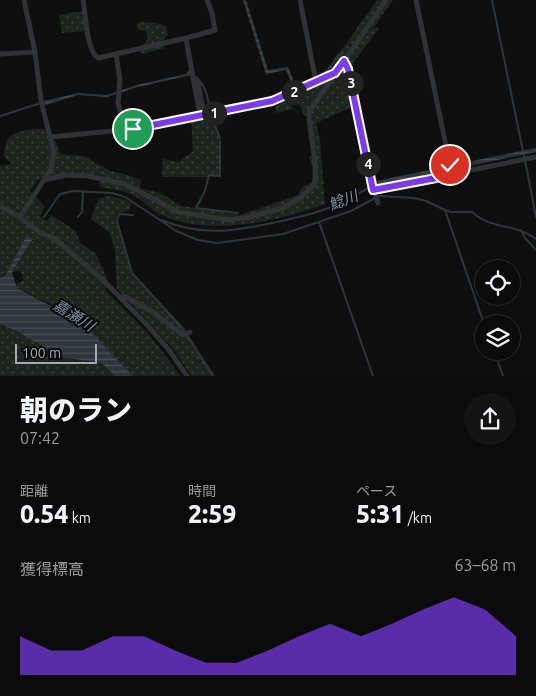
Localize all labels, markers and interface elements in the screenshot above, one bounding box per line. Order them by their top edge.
pin: 3 [338,70,364,96]
text: 3 [348,75,355,91]
pin: 2 [282,80,306,104]
text: 2 [291,84,298,100]
pin: 1 [202,100,226,126]
text: 1 [211,105,218,121]
pin [112,108,154,150]
icon: arrive [119,115,147,143]
pin [429,144,471,186]
icon: check [436,151,464,179]
pin: 4 [356,152,380,176]
text: 4 [365,156,372,172]
water label: 鯰川 [326,186,362,213]
map controls [475,260,520,360]
button: locate [475,260,520,305]
water label: 嘉瀬川 [50,296,99,335]
button: layers [475,315,520,360]
scale bar [15,341,98,364]
text: 100 m [22,345,61,361]
button: share [464,393,516,445]
text: 朝のラン [20,394,132,425]
text: 07:42 [20,429,60,447]
text: 距離 [20,483,48,499]
text: 時間 [188,483,216,499]
text: ペース [356,483,397,499]
text: 0.54 [20,500,68,528]
text: 2:59 [188,500,236,528]
text: 5:31 [356,500,404,528]
text: km [68,510,91,526]
text: /km [404,510,432,526]
text: 63–68 m [454,556,516,574]
text: 獲得標高 [20,560,84,578]

